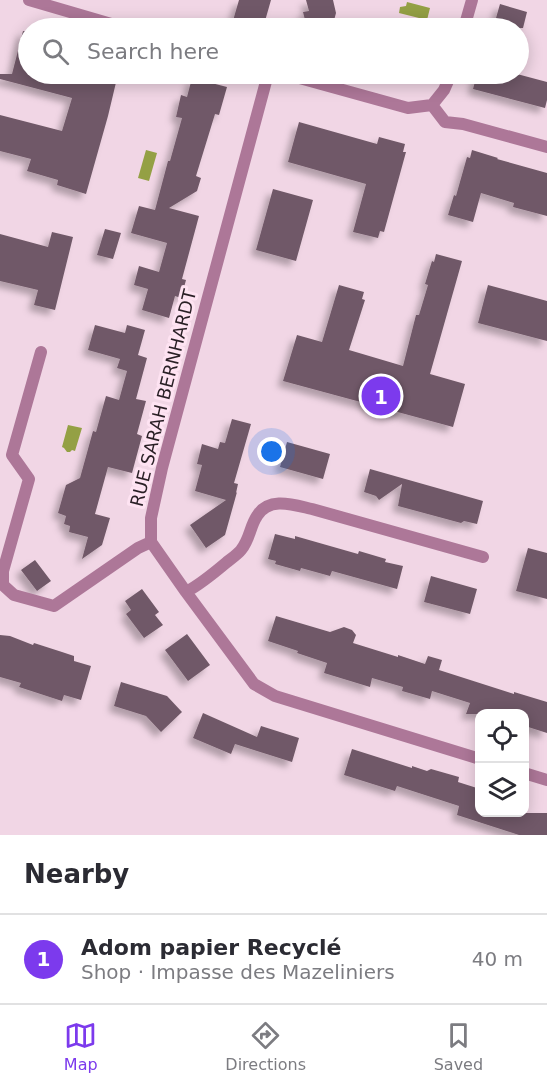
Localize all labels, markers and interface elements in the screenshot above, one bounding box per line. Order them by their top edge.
search box [18,18,529,84]
icon: search [39,35,72,68]
text: Search here [87,39,219,64]
street label: RUE SARAH BERNHARDT [126,286,200,509]
pin: 1 [362,374,400,418]
your location [257,437,286,466]
map controls [475,709,529,817]
button: locate [475,709,529,763]
button: layers [475,763,529,817]
text: Nearby [24,859,129,889]
text: Adom papier Recyclé [81,935,342,960]
text: 1 [37,947,50,971]
text: 40 m [472,947,523,971]
text: Shop · Impasse des Mazeliniers [81,960,395,984]
tab: Map [64,1019,98,1074]
tab: Directions [225,1019,306,1074]
tab: Saved [434,1019,483,1074]

